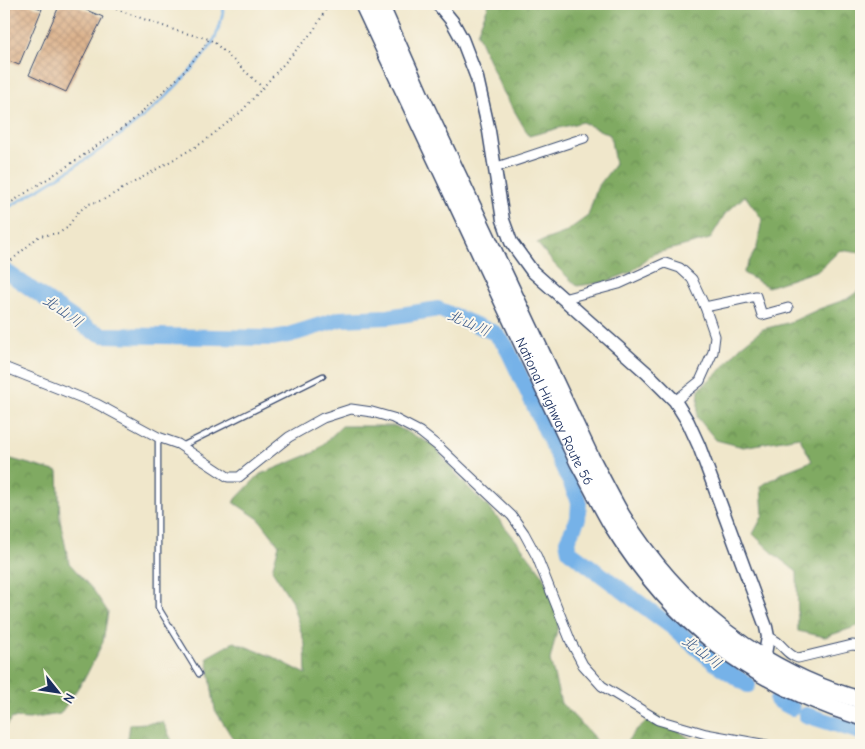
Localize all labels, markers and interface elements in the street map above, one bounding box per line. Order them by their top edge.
water label: 北山川 [39,291,87,331]
water label: 北山川 [445,306,493,340]
street label: National Highway Route 56 [512,335,597,488]
water label: 北山川 [679,631,725,673]
north arrow [32,666,82,716]
text: N [59,690,78,706]

